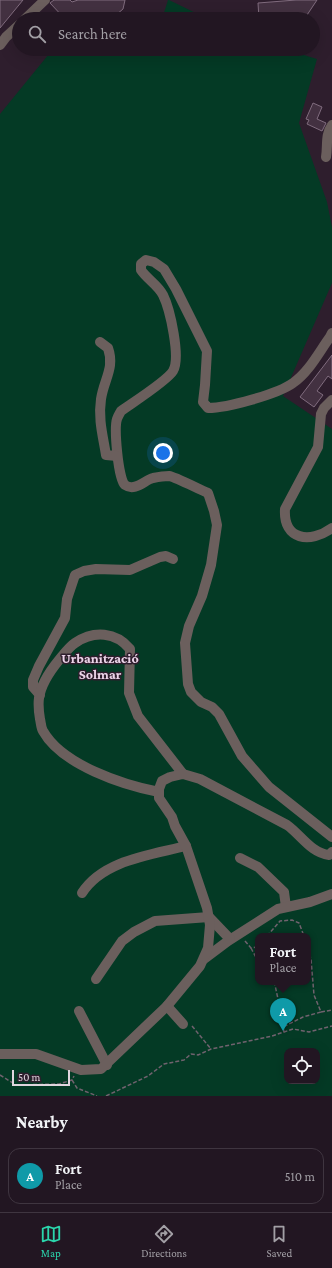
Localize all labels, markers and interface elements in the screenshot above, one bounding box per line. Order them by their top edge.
search box [12,12,320,56]
icon: search [26,23,48,45]
text: Search here [58,26,127,42]
your location [153,443,173,463]
district label: Urbanització Solmar [61,650,139,682]
popup [255,933,311,985]
text: Fort [269,944,296,960]
text: Place [269,960,297,975]
pin: A [270,998,296,1031]
map controls [284,1048,320,1084]
button: locate [284,1048,320,1084]
scale bar [12,1068,70,1087]
text: 50 m [18,1071,40,1083]
text: Nearby [16,1113,68,1132]
text: Fort [55,1161,82,1177]
text: A [26,1169,34,1184]
text: 510 m [284,1169,315,1184]
text: Place [55,1177,82,1192]
tab: Map [40,1223,62,1259]
tab: Directions [141,1223,187,1259]
tab: Saved [266,1223,292,1259]

